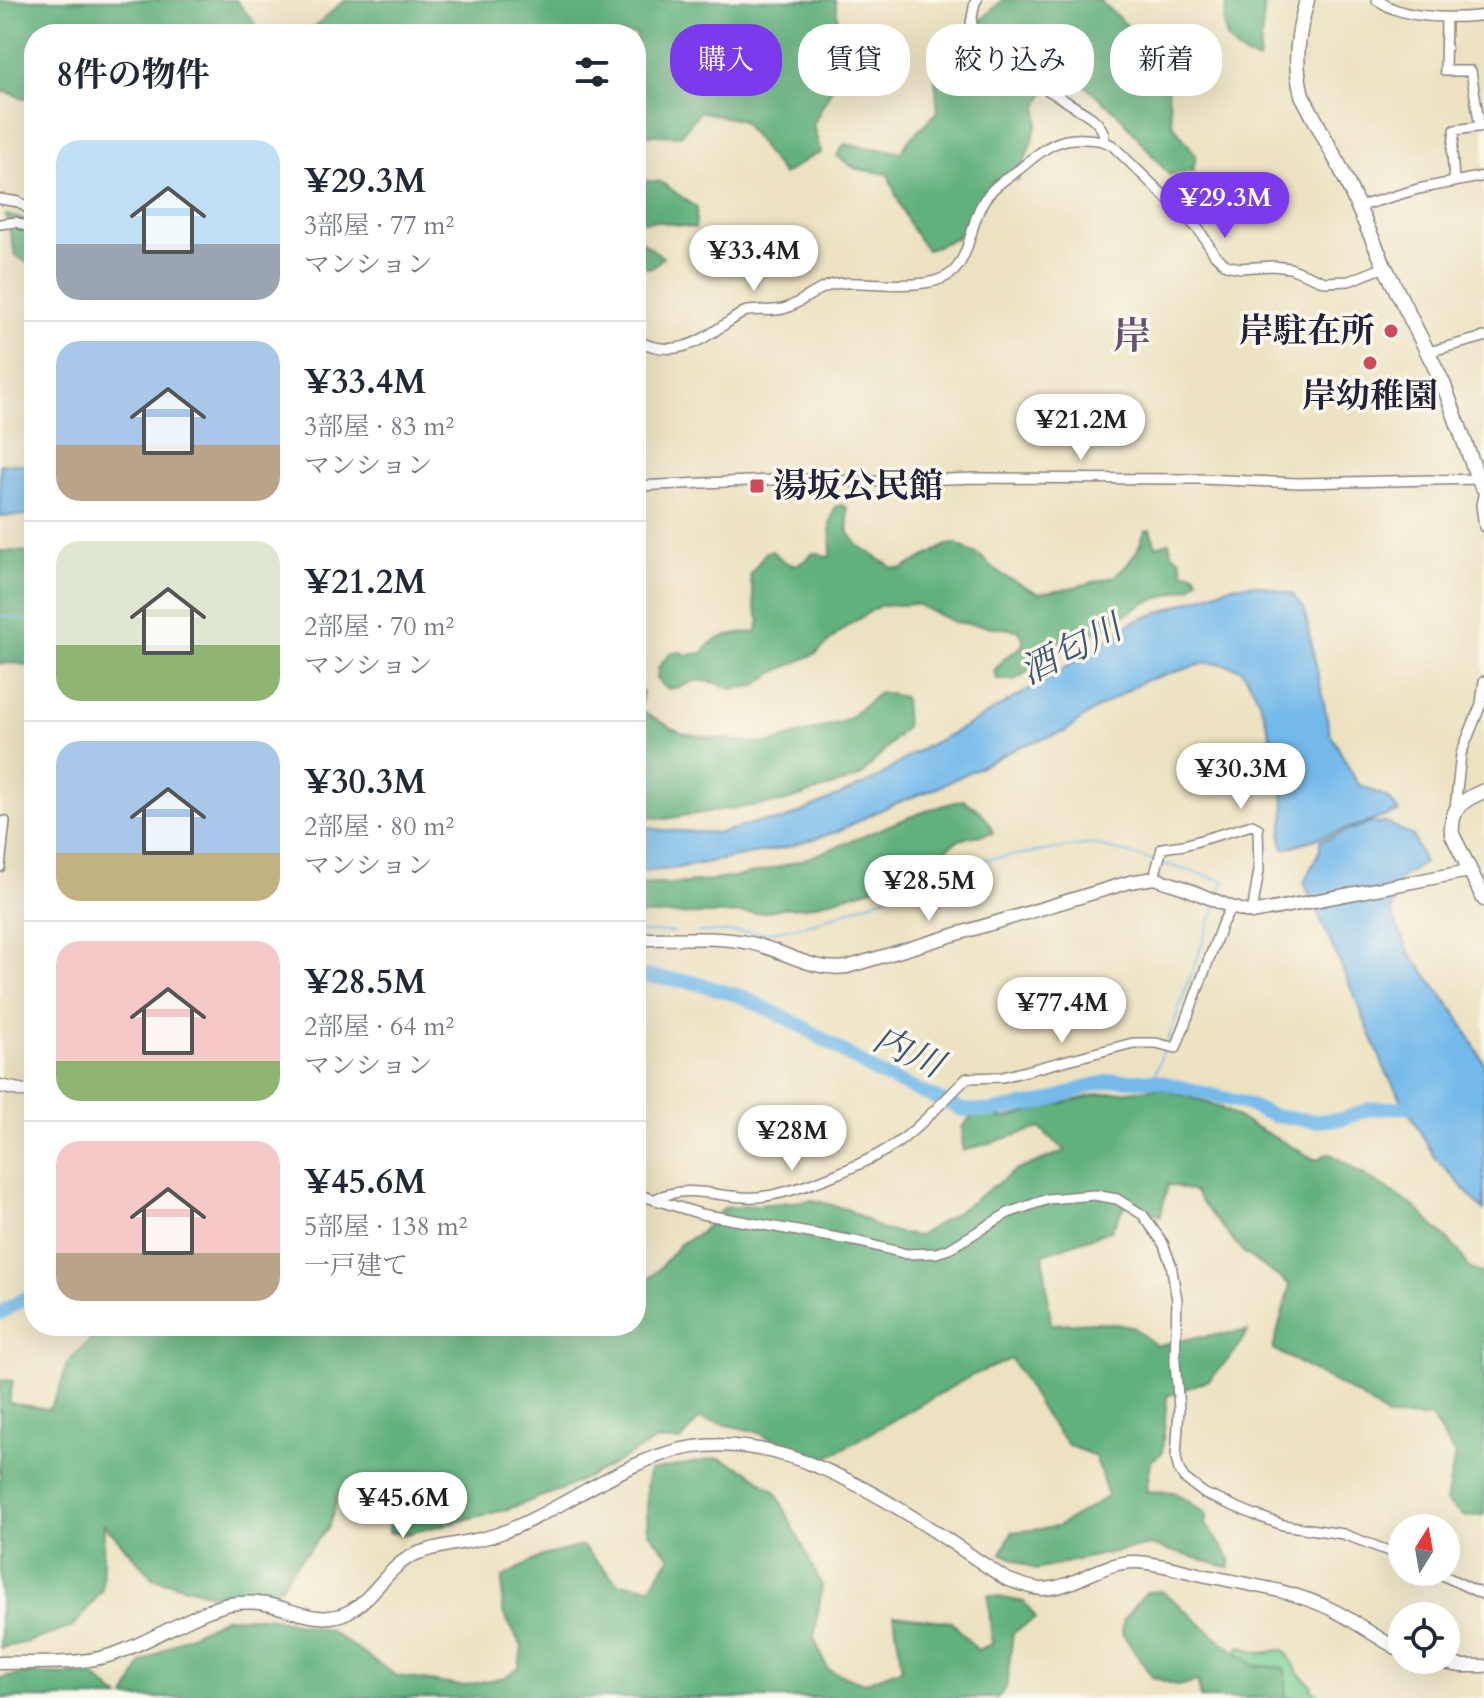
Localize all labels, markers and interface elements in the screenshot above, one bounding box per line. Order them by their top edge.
chip: 購入 [670,24,782,96]
chip: 賃貸 [798,24,910,96]
chip: 絞り込み [926,24,1094,96]
chip: 新着 [1110,24,1222,96]
icon: filters [570,50,614,94]
text: 8件の物件 [56,52,209,98]
text: ¥29.3M [304,158,426,204]
icon: home [120,172,216,268]
pin: ¥29.3M [1160,172,1290,240]
text: ¥29.3M [1178,180,1272,215]
text: 3部屋 · 77 m² [304,208,454,243]
pin: ¥33.4M [689,225,819,293]
text: ¥33.4M [707,233,801,268]
text: マンション [304,247,433,282]
place label: 岸駐在所 [1239,308,1375,354]
district label: 岸 [1113,311,1151,363]
marker: 岸駐在所 [1382,322,1400,340]
marker: 岸幼稚園 [1361,354,1379,372]
text: ¥33.4M [304,359,426,405]
icon: home [120,373,216,469]
place label: 岸幼稚園 [1302,373,1438,419]
pin: ¥21.2M [1016,394,1146,462]
text: ¥21.2M [1034,402,1128,437]
text: 3部屋 · 83 m² [304,409,454,444]
text: マンション [304,448,433,483]
place label: 湯坂公民館 [773,463,943,509]
marker: 湯坂公民館 [748,477,766,495]
text: ¥21.2M [304,559,426,605]
icon: home [120,573,216,669]
water label: 酒匂川 [1012,602,1134,696]
text: 2部屋 · 70 m² [304,609,454,644]
text: マンション [304,648,433,683]
pin: ¥30.3M [1176,743,1306,811]
text: ¥30.3M [1194,751,1288,786]
text: ¥30.3M [304,759,426,805]
icon: home [120,773,216,869]
text: 2部屋 · 80 m² [304,809,454,844]
text: マンション [304,848,433,883]
pin: ¥28.5M [864,855,994,923]
text: ¥28.5M [882,863,976,898]
text: ¥28.5M [304,959,426,1005]
icon: home [120,973,216,1069]
pin: ¥77.4M [997,977,1127,1045]
text: ¥77.4M [1015,985,1109,1020]
text: 2部屋 · 64 m² [304,1009,454,1044]
water label: 内川 [865,1015,955,1091]
text: マンション [304,1048,433,1083]
pin: ¥28M [745,1105,839,1173]
text: ¥28M [756,1113,828,1148]
text: ¥45.6M [304,1159,426,1205]
icon: home [120,1173,216,1269]
text: 5部屋 · 138 m² [304,1209,468,1244]
text: 一戸建て [304,1248,408,1283]
pin: ¥45.6M [338,1472,468,1540]
text: ¥45.6M [356,1480,450,1515]
north arrow [1388,1514,1460,1586]
map controls [1388,1514,1460,1674]
button: locate [1388,1602,1460,1674]

